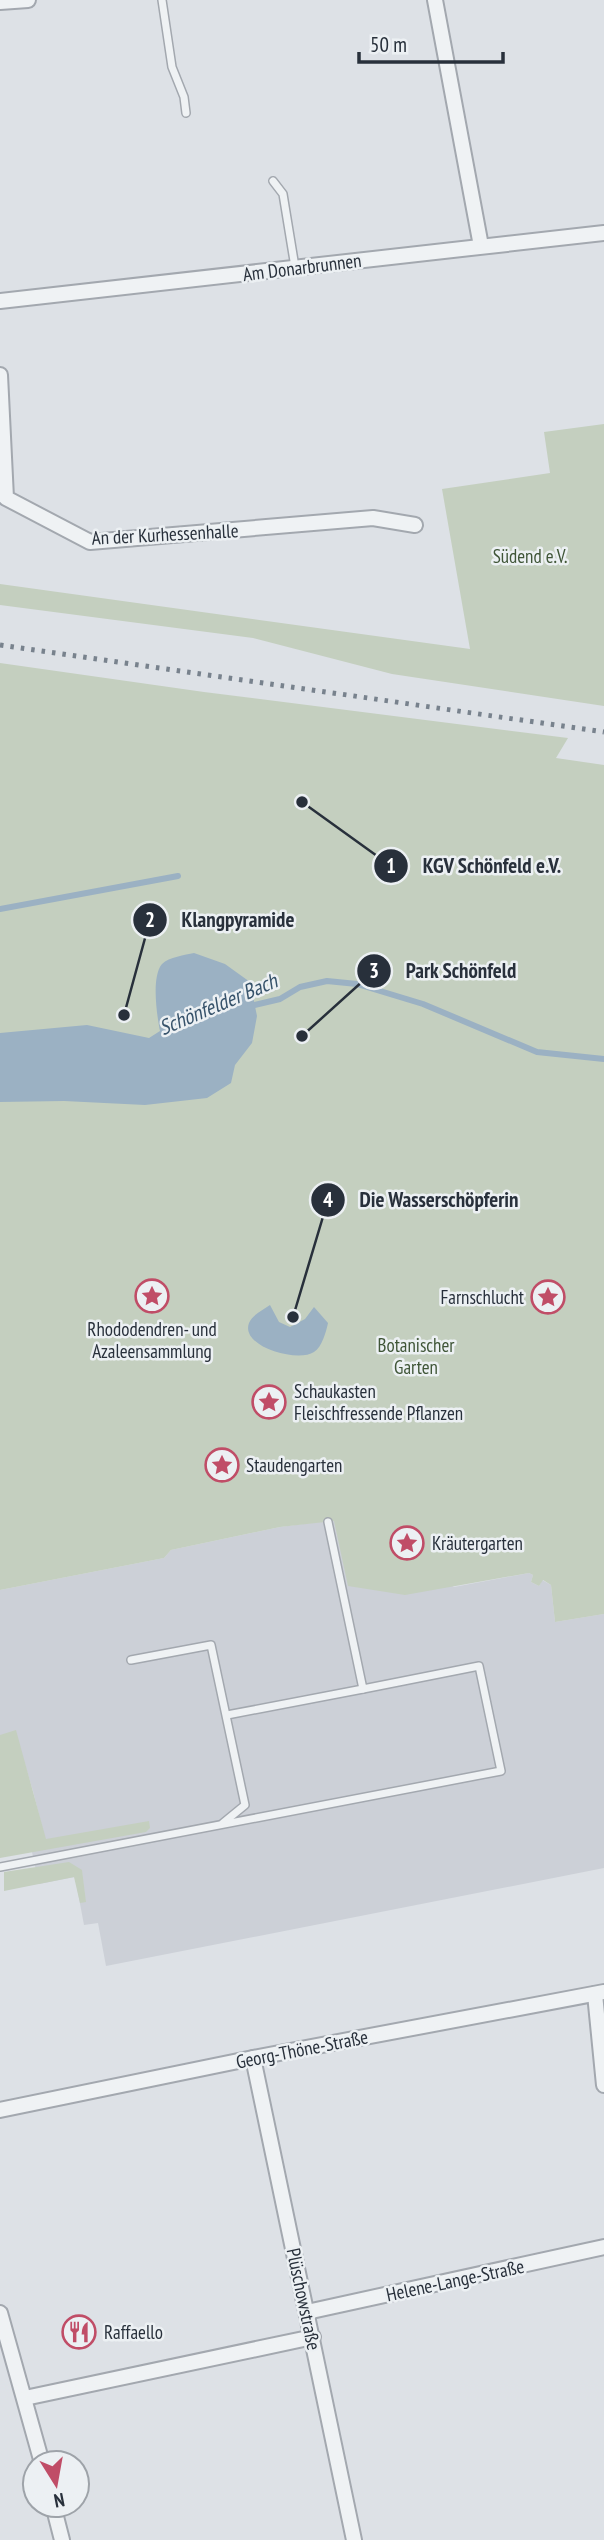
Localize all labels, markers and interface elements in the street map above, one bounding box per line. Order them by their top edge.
scale bar [359,21,503,65]
text: 50 m [370,31,407,58]
street label: Am Donarbrunnen [241,248,363,286]
street label: An der Kurhessenhalle [91,518,239,550]
park label: Südend e.V. [493,544,567,568]
callout: KGV Schönfeld e.V. [374,845,576,887]
text: 1 [386,852,396,879]
text: KGV Schönfeld e.V. [423,852,561,879]
callout: Klangpyramide [132,899,308,941]
text: 2 [145,906,155,933]
text: Klangpyramide [182,906,294,933]
callout: Park Schönfeld [357,950,531,992]
text: 3 [369,957,379,984]
text: Park Schönfeld [406,957,516,984]
water label: Schönfelder Bach [155,966,283,1041]
callout: Die Wasserschöpferin [310,1179,533,1221]
text: 4 [323,1186,333,1213]
text: Die Wasserschöpferin [359,1186,519,1213]
place icon: Rhododendren- und Azaleensammlung [133,1277,171,1315]
place icon: Farnschlucht [529,1278,567,1316]
place label: Farnschlucht [440,1285,525,1309]
place label: Rhododendren- und Azaleensammlung [87,1317,217,1363]
park label: Botanischer Garten [377,1333,455,1379]
place label: Schaukasten Fleischfressende Pflanzen [294,1379,463,1425]
place icon: Schaukasten Fleischfressende Pflanzen [250,1383,288,1421]
place icon: Staudengarten [203,1446,241,1484]
place label: Staudengarten [246,1453,342,1477]
place icon: Kräutergarten [388,1524,426,1562]
place label: Kräutergarten [432,1531,523,1555]
street label: Georg-Thöne-Straße [234,2024,370,2074]
street label: Plüschowstraße [281,2246,327,2352]
street label: Helene-Lange-Straße [384,2254,526,2306]
restaurant icon: Raffaello [60,2313,98,2351]
place label: Raffaello [104,2320,163,2344]
north arrow [21,2449,91,2519]
text: N [52,2488,67,2513]

